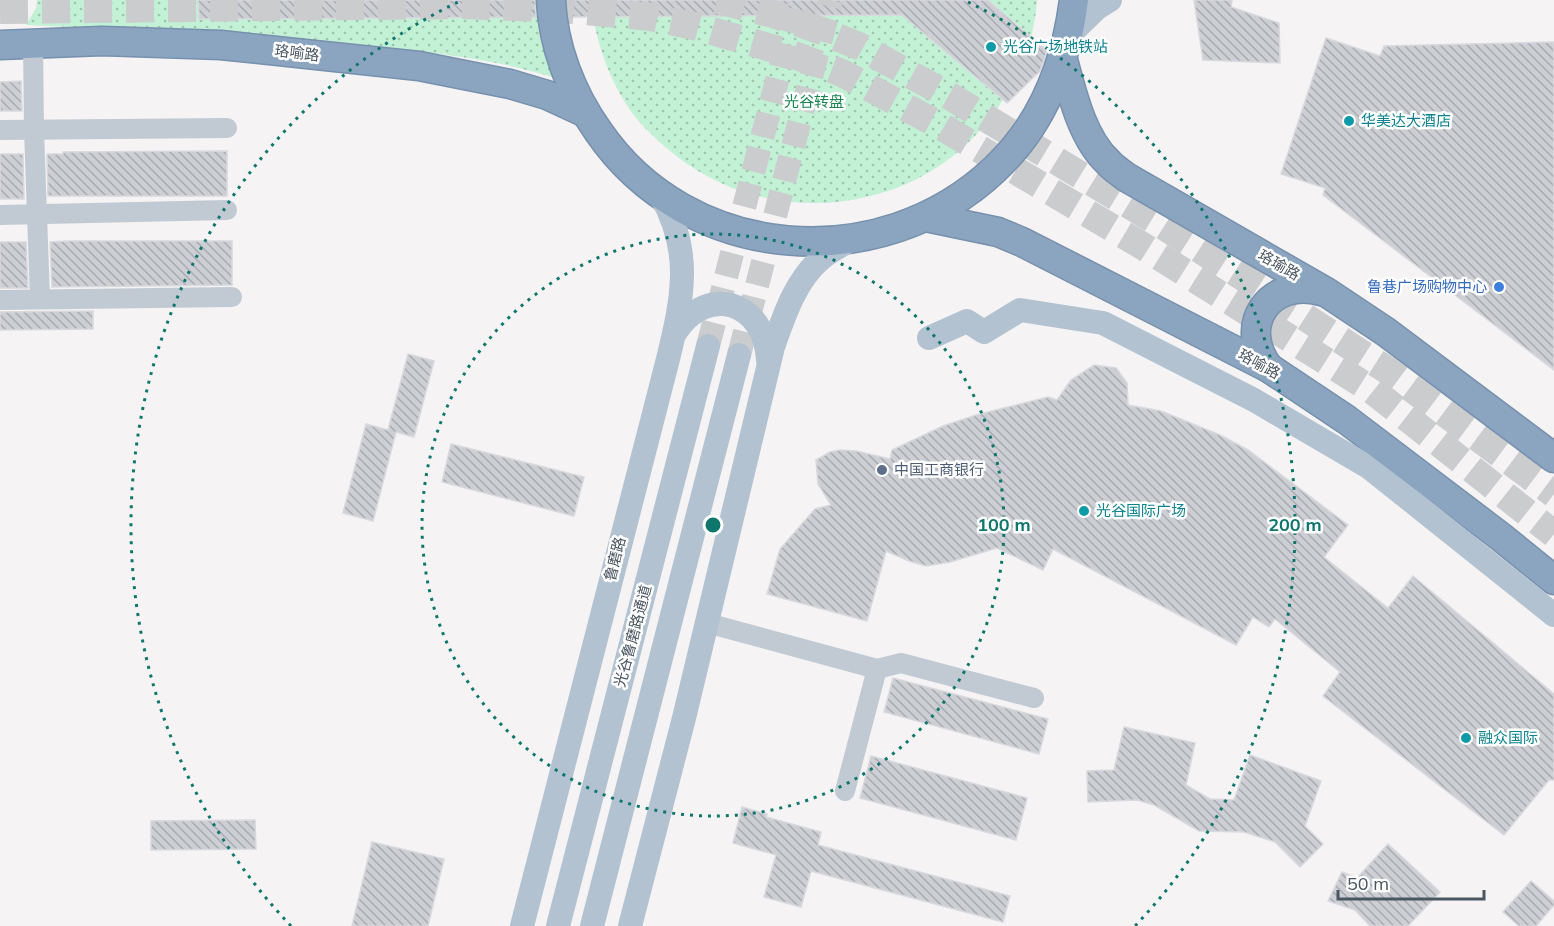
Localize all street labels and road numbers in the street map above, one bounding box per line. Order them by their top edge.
street label: 珞喻路 [274,40,321,65]
street label: 珞瑜路 [1255,245,1303,284]
street label: 珞喻路 [1235,344,1284,383]
street label: 鲁磨路 [600,535,629,583]
street label: 光谷鲁磨路通道 [610,583,655,689]

